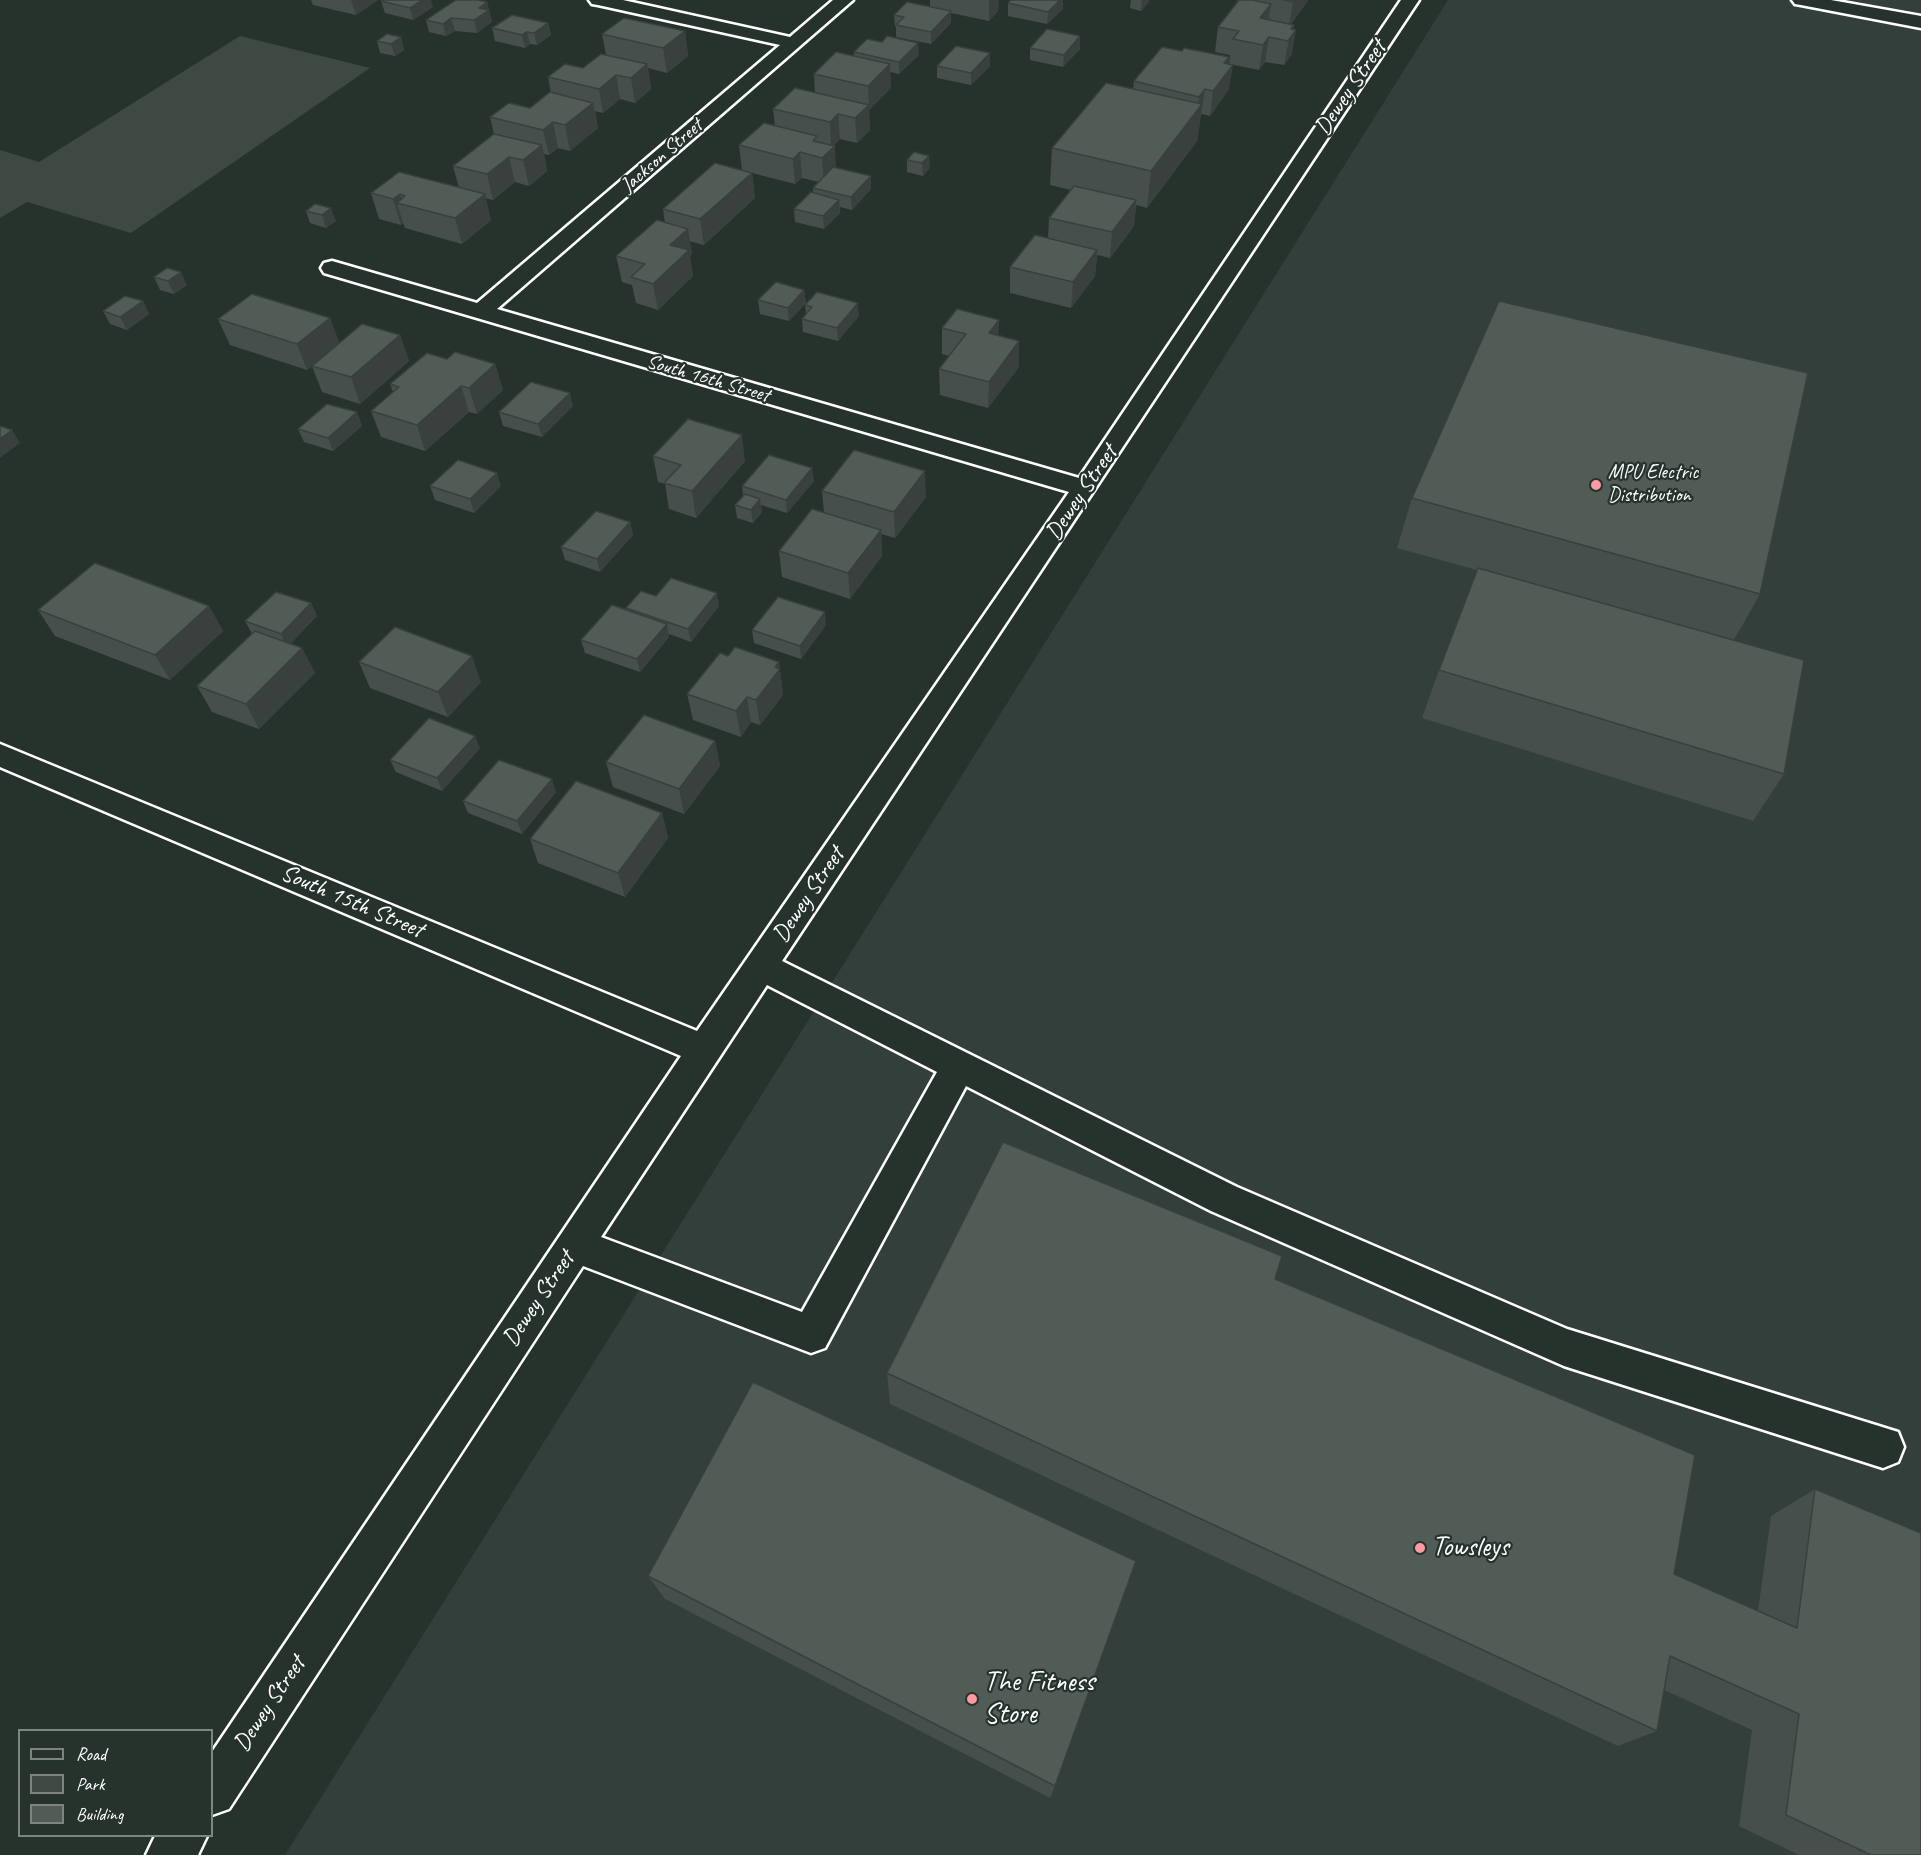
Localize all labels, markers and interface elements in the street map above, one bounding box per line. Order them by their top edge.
street label: Dewey Street [1309,35,1393,141]
street label: Jackson Street [616,114,708,198]
street label: South 16th Street [644,350,772,408]
street label: Dewey Street [1040,440,1124,546]
place label: MPU Electric Distribution [1608,461,1698,508]
marker: MPU Electric Distribution [1589,478,1603,492]
street label: Dewey Street [767,842,851,948]
street label: South 15th Street [276,859,428,945]
street label: Dewey Street [497,1246,581,1352]
place label: Towsleys [1432,1531,1509,1565]
marker: Towsleys [1413,1541,1427,1555]
street label: Dewey Street [228,1651,312,1757]
place label: The Fitness Store [984,1666,1095,1732]
marker: The Fitness Store [965,1692,979,1706]
legend [18,1729,213,1837]
text: Road [76,1743,106,1765]
text: Park [76,1773,105,1795]
text: Building [76,1803,123,1825]

